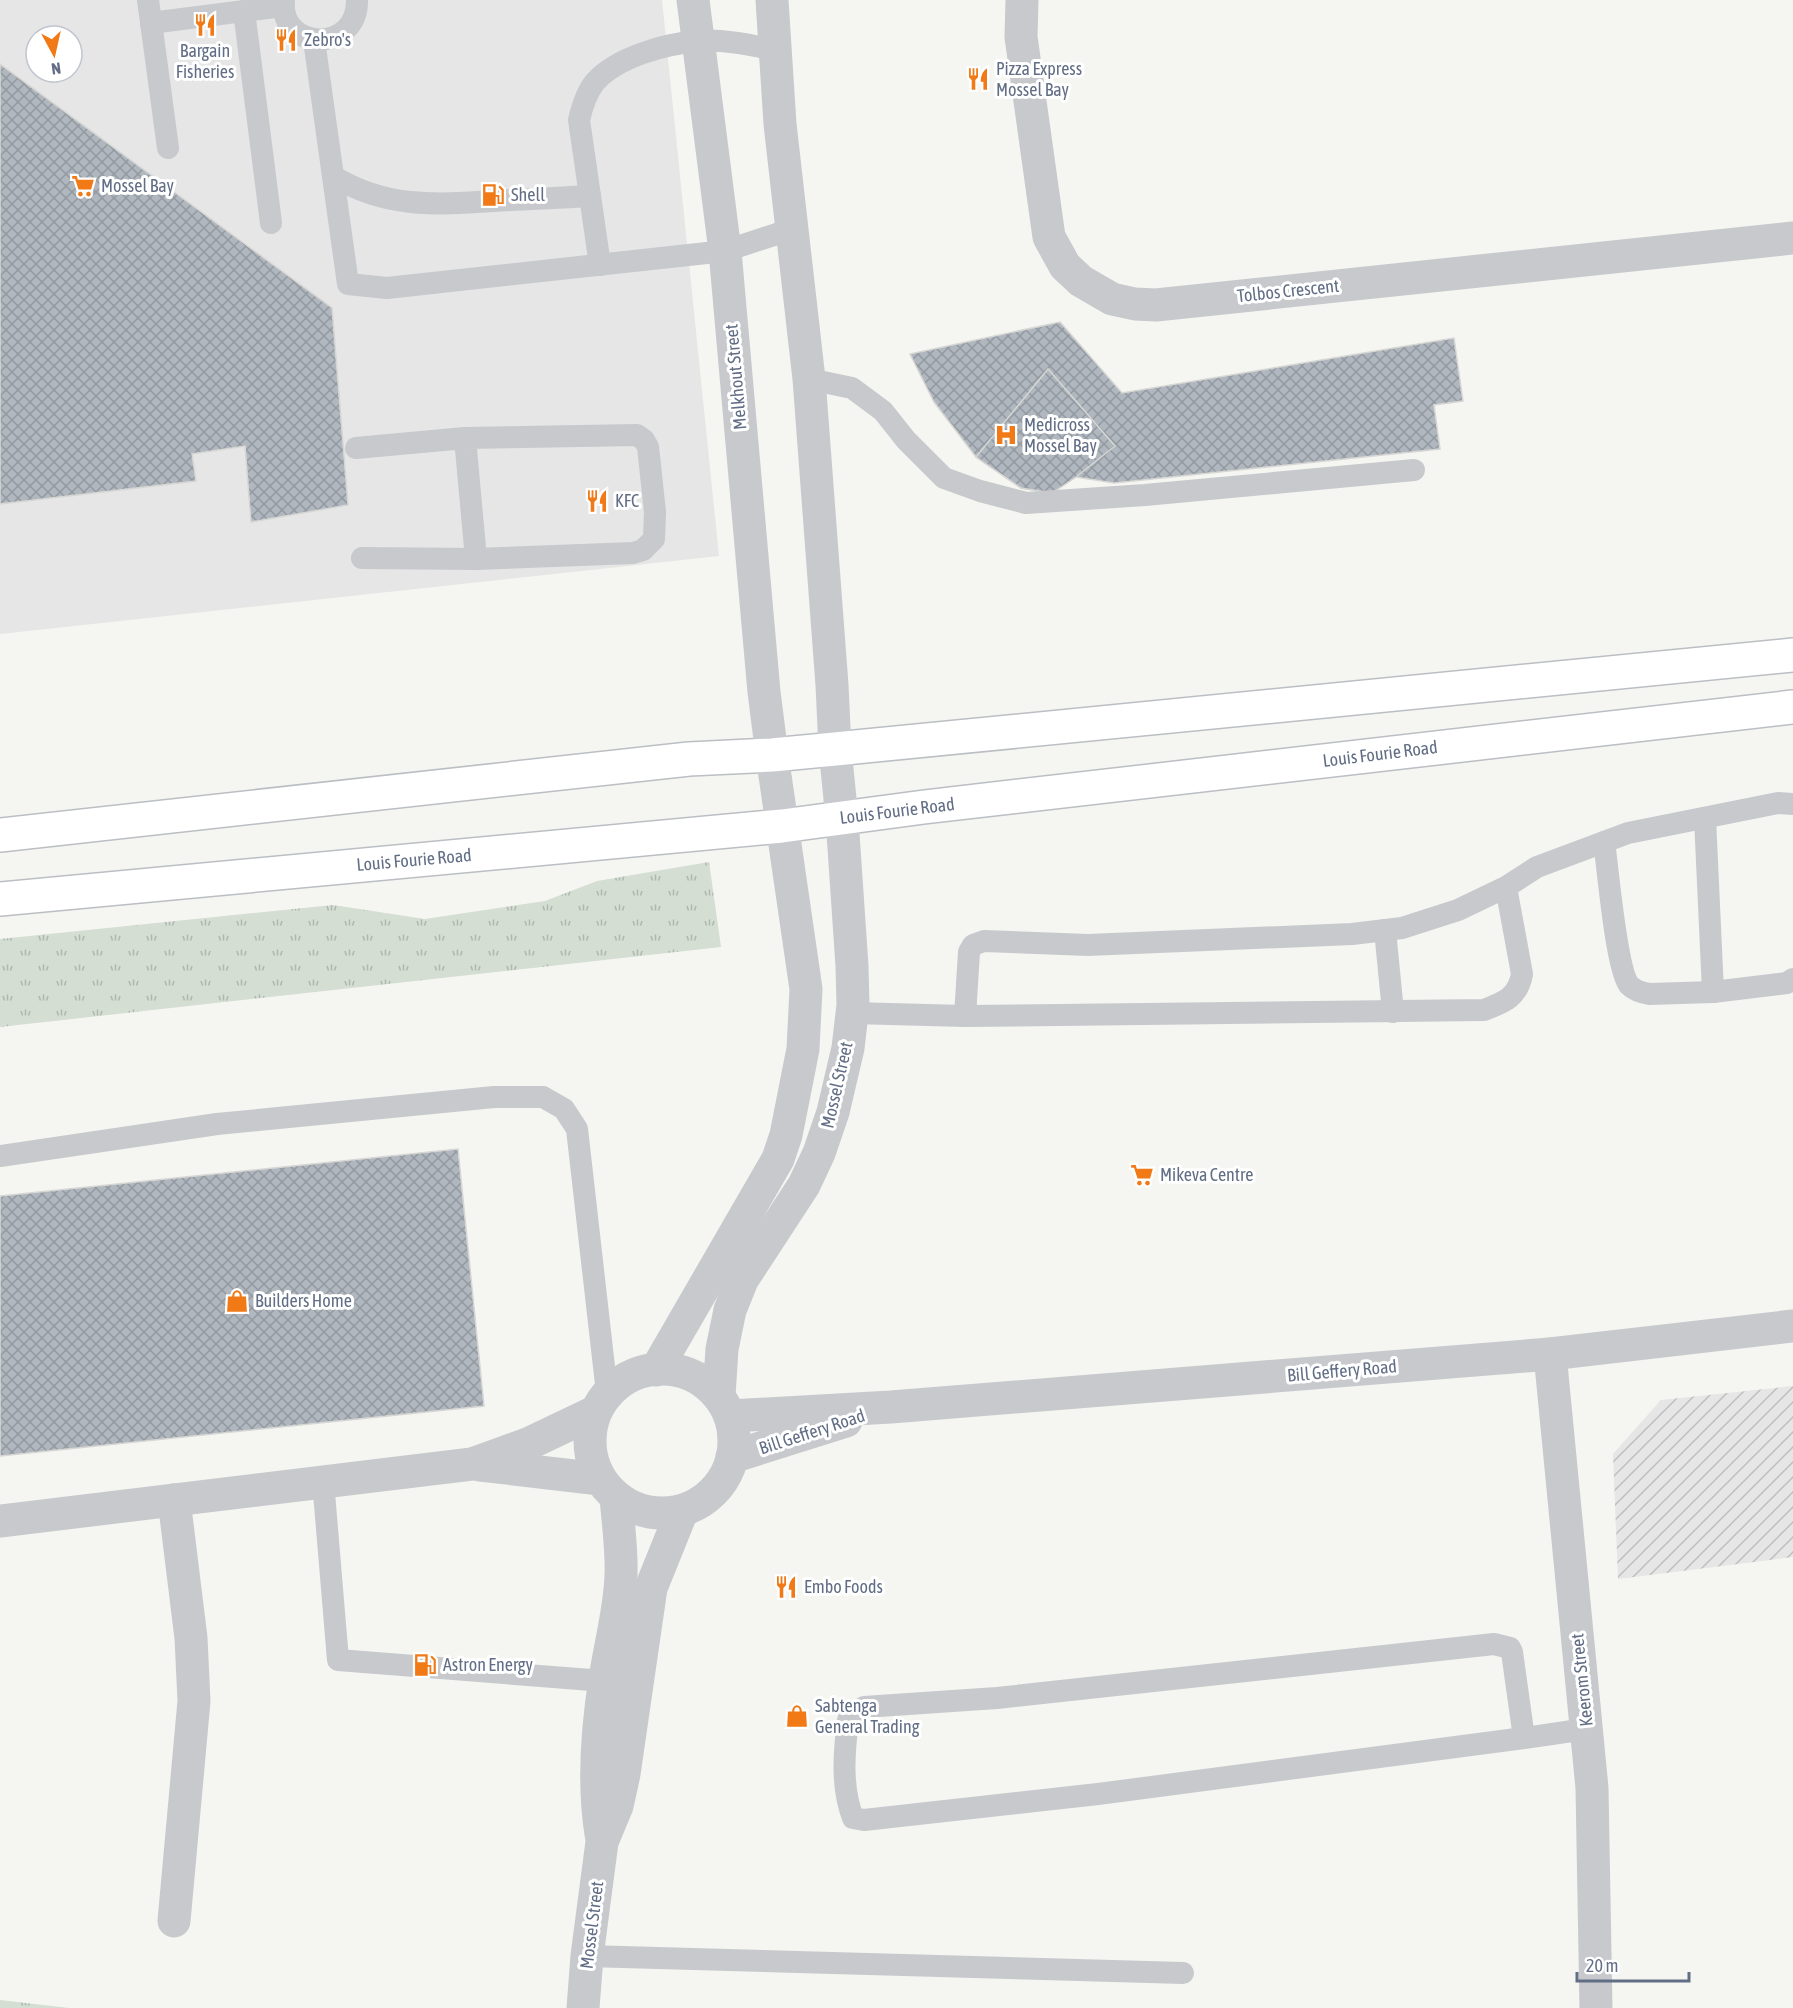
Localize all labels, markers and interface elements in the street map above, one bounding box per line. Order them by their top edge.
restaurant icon: Bargain Fisheries [192,12,218,38]
north arrow [24,24,84,84]
restaurant icon: Zebro's [273,27,299,53]
place label: Zebro's [304,29,351,50]
place label: Bargain Fisheries [176,40,234,82]
place label: Pizza Express Mossel Bay [996,58,1082,100]
text: N [50,59,62,78]
restaurant icon: Pizza Express Mossel Bay [965,66,991,92]
supermarket icon: Mossel Bay [70,173,96,199]
place label: Mossel Bay [101,175,174,196]
fuel station icon: Shell [480,182,506,208]
place label: Shell [511,184,545,205]
street label: Tolbos Crescent [1236,275,1340,306]
street label: Melkhout Street [720,323,751,431]
place label: Medicross Mossel Bay [1024,414,1097,456]
hospital icon: Medicross Mossel Bay [993,422,1019,448]
restaurant icon: KFC [584,488,610,514]
place label: KFC [615,490,639,511]
street label: Louis Fourie Road [1321,736,1439,771]
street label: Louis Fourie Road [838,793,956,828]
street label: Louis Fourie Road [355,844,472,875]
street label: Mossel Street [816,1040,857,1130]
supermarket icon: Mikeva Centre [1129,1162,1155,1188]
place label: Mikeva Centre [1160,1164,1254,1185]
shop icon: Builders Home [224,1288,250,1314]
place label: Builders Home [255,1290,352,1311]
street label: Bill Geffery Road [1286,1355,1398,1386]
street label: Bill Geffery Road [756,1405,867,1458]
restaurant icon: Embo Foods [773,1574,799,1600]
place label: Embo Foods [804,1576,883,1597]
street label: Keerom Street [1566,1633,1597,1728]
fuel station icon: Astron Energy [412,1652,438,1678]
place label: Astron Energy [443,1654,533,1675]
place label: Sabtenga General Trading [815,1695,920,1737]
shop icon: Sabtenga General Trading [784,1703,810,1729]
street label: Mossel Street [576,1880,607,1970]
scale bar [1577,1945,1690,1983]
text: 20 m [1586,1955,1618,1976]

